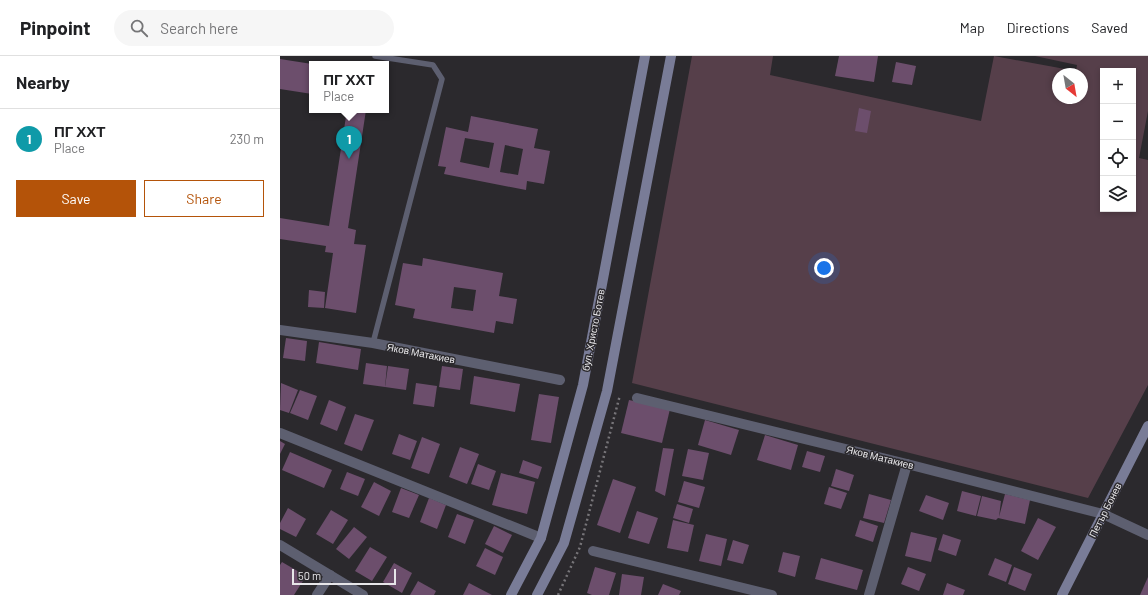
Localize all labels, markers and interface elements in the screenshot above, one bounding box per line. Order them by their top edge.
search box [114,10,394,46]
text: Pinpoint [20,16,90,39]
icon: search [128,17,150,39]
text: Search here [160,19,238,37]
text: Map [960,19,985,36]
text: Directions [1007,19,1069,36]
text: Saved [1091,19,1128,36]
popup [309,61,389,113]
north arrow [1052,68,1088,104]
map controls [1100,68,1136,212]
button: + [1100,68,1136,104]
text: ПГ ХХТ [323,70,375,88]
text: Nearby [16,72,70,92]
text: Place [323,88,354,104]
button: − [1100,104,1136,140]
text: ПГ ХХТ [54,122,105,140]
pin: 1 [336,126,362,159]
text: 1 [27,131,31,147]
text: 230 m [230,131,264,147]
text: Place [54,140,85,156]
button: locate [1100,140,1136,176]
button: layers [1100,176,1136,212]
button: Save [16,180,136,217]
button: Share [144,180,264,217]
your location [814,258,834,278]
street label: бул. Христо Ботев [579,288,607,372]
street label: Яков Матакиев [386,341,456,365]
street label: Яков Матакиев [845,443,915,471]
street label: Петър Бонев [1086,481,1124,539]
scale bar [292,567,396,586]
text: 50 m [298,569,321,582]

